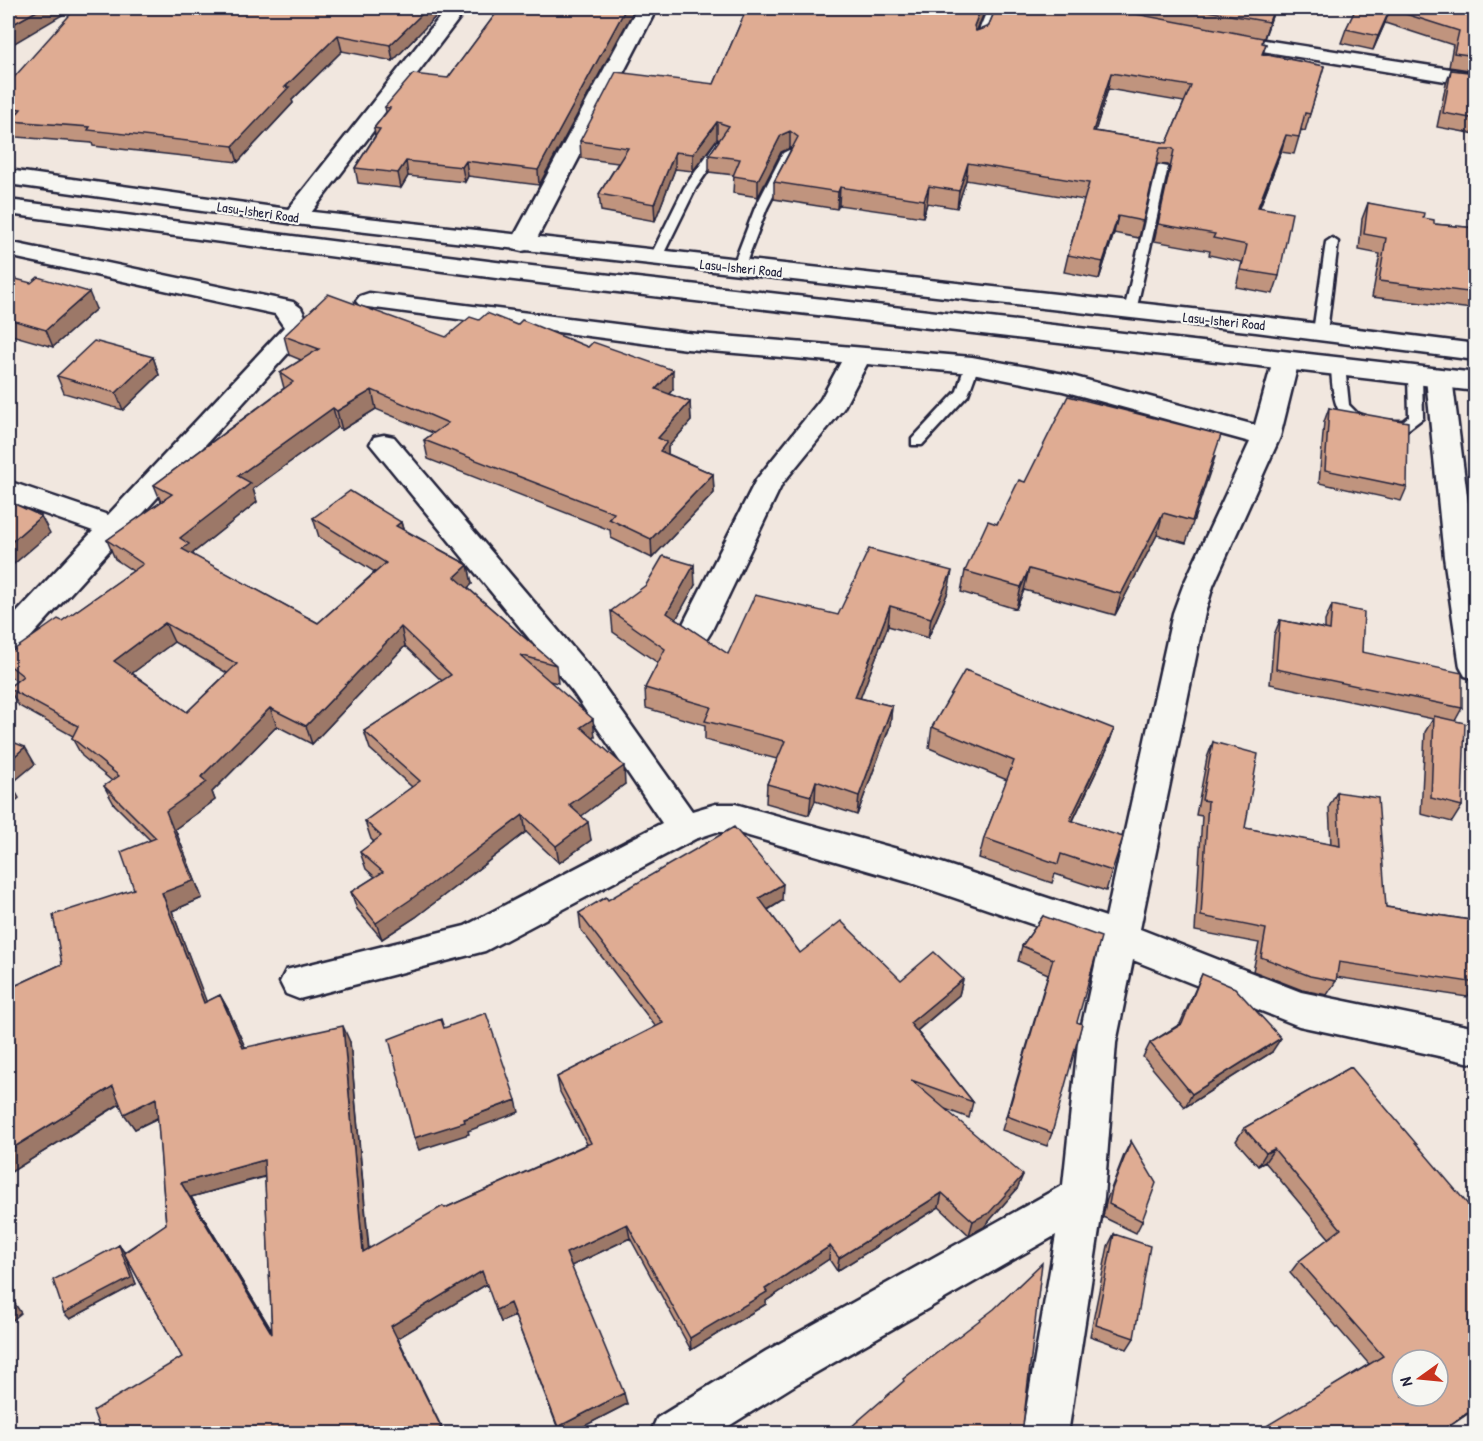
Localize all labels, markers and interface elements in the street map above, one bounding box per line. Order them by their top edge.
street label: Lasu-Isheri Road [216,196,301,227]
street label: Lasu-Isheri Road [699,254,783,281]
street label: Lasu-Isheri Road [1182,307,1266,334]
north arrow [1390,1348,1450,1408]
text: N [1394,1374,1417,1389]

